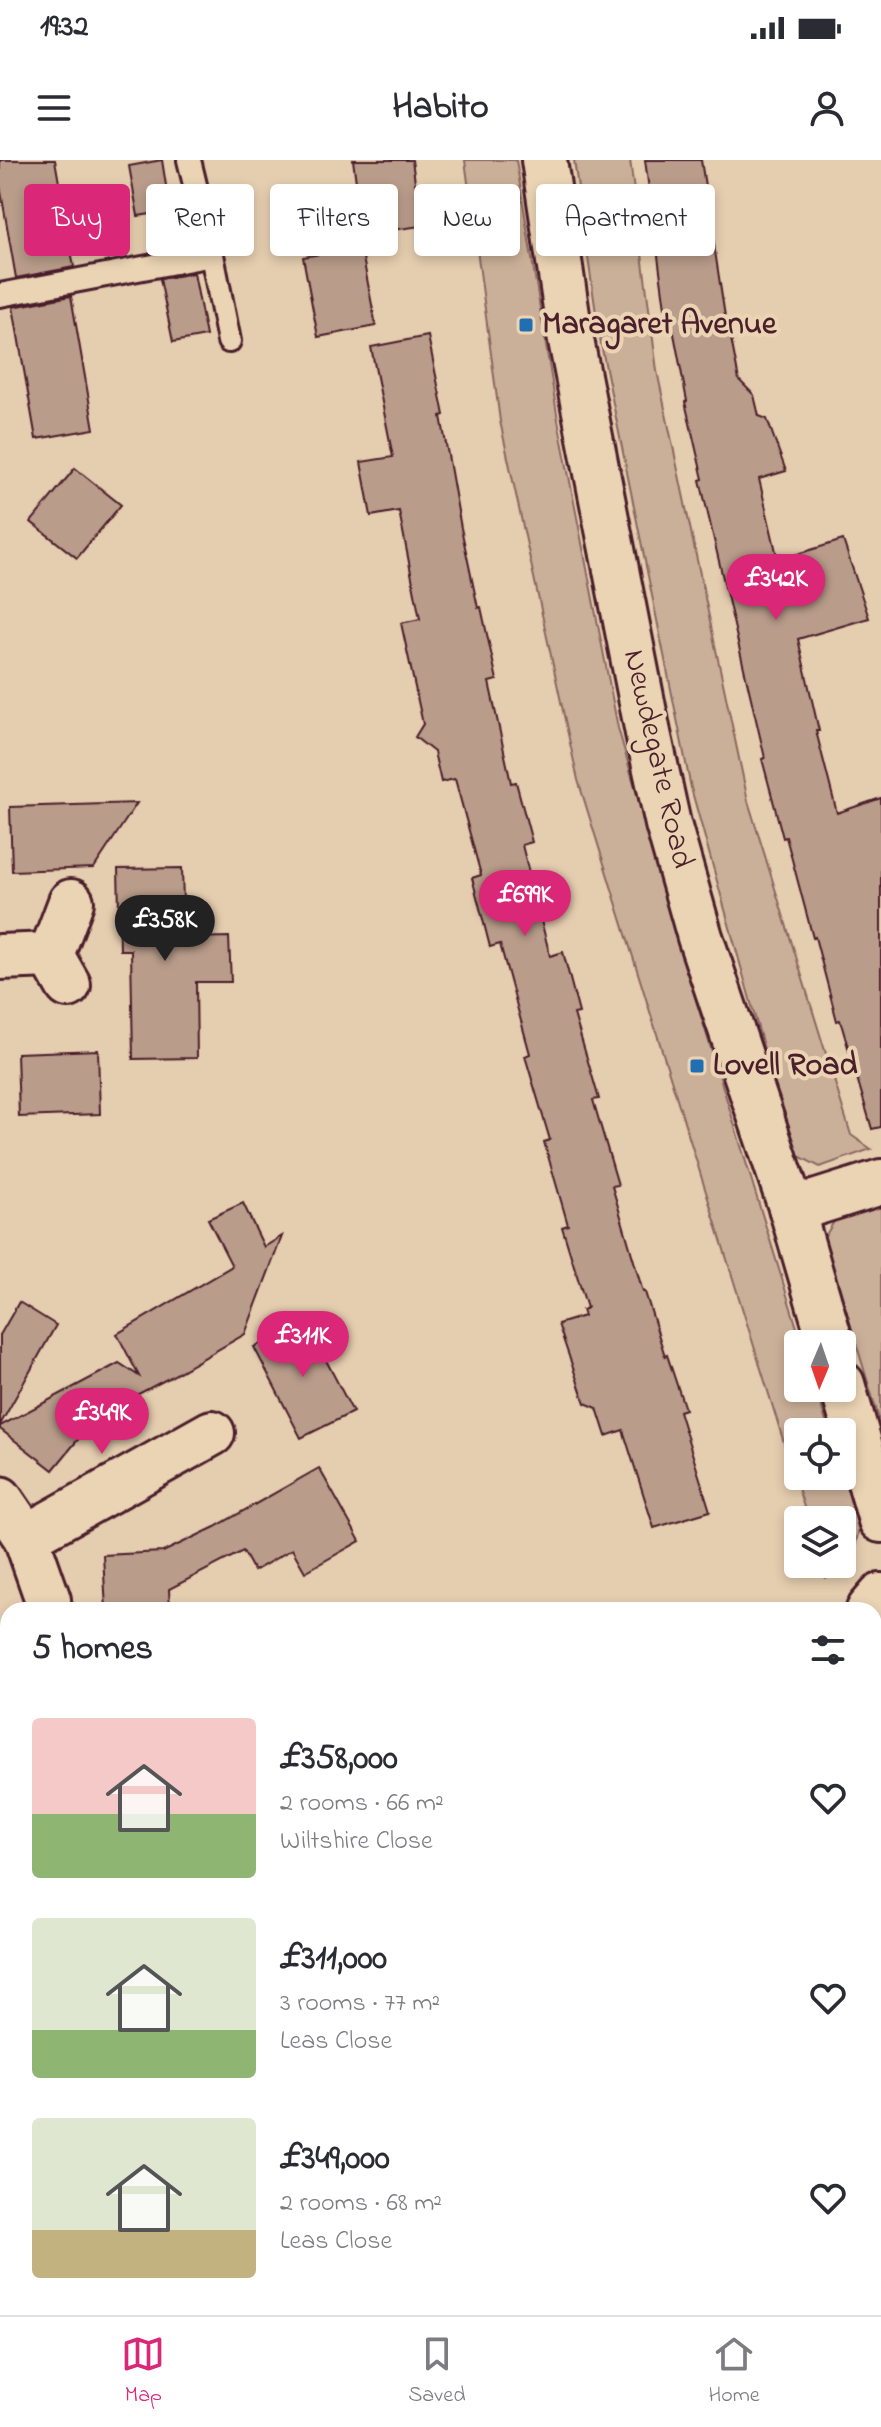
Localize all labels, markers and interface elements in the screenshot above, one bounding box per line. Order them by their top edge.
text: 19:32 [40,6,88,50]
text: Habito [392,82,489,135]
icon: menu [32,86,76,130]
icon: person [805,86,849,130]
chip: Buy [24,184,130,256]
chip: Rent [146,184,254,256]
chip: Filters [270,184,398,256]
chip: New [414,184,520,256]
chip: Apartment [536,184,715,256]
place label: Maragaret Avenue [542,302,778,350]
marker: Maragaret Avenue [517,316,535,334]
pin: £342K [720,554,832,622]
text: £342K [744,561,808,599]
street label: Newdegate Road [609,645,705,873]
pin: £699K [469,870,581,938]
text: £699K [497,877,553,915]
pin: £358K [109,895,221,963]
text: £358K [133,902,197,940]
place label: Lovell Road [713,1043,857,1090]
marker: Lovell Road [688,1057,706,1075]
pin: £311K [247,1311,359,1379]
text: £311K [275,1318,331,1356]
north arrow [784,1330,856,1402]
map controls [784,1330,856,1578]
pin: £349K [46,1388,158,1456]
text: £349K [73,1395,131,1433]
button: locate [784,1418,856,1490]
button: layers [784,1506,856,1578]
text: 5 homes [32,1625,153,1675]
icon: filters [806,1628,850,1672]
text: £358,000 [280,1735,398,1785]
icon: home [96,1750,192,1846]
icon: heart [806,1776,850,1820]
text: 2 rooms · 66 m² [280,1785,444,1823]
text: Wiltshire Close [280,1823,433,1861]
text: £311,000 [280,1935,387,1985]
icon: home [96,1950,192,2046]
icon: heart [806,1976,850,2020]
text: 3 rooms · 77 m² [280,1985,440,2023]
text: Leas Close [280,2023,392,2061]
text: £349,000 [280,2135,390,2185]
icon: home [96,2150,192,2246]
icon: heart [806,2176,850,2220]
text: 2 rooms · 68 m² [280,2185,442,2223]
text: Leas Close [280,2223,392,2261]
tab: Map [121,2332,165,2412]
tab: Saved [408,2332,466,2412]
tab: Home [708,2332,760,2412]

